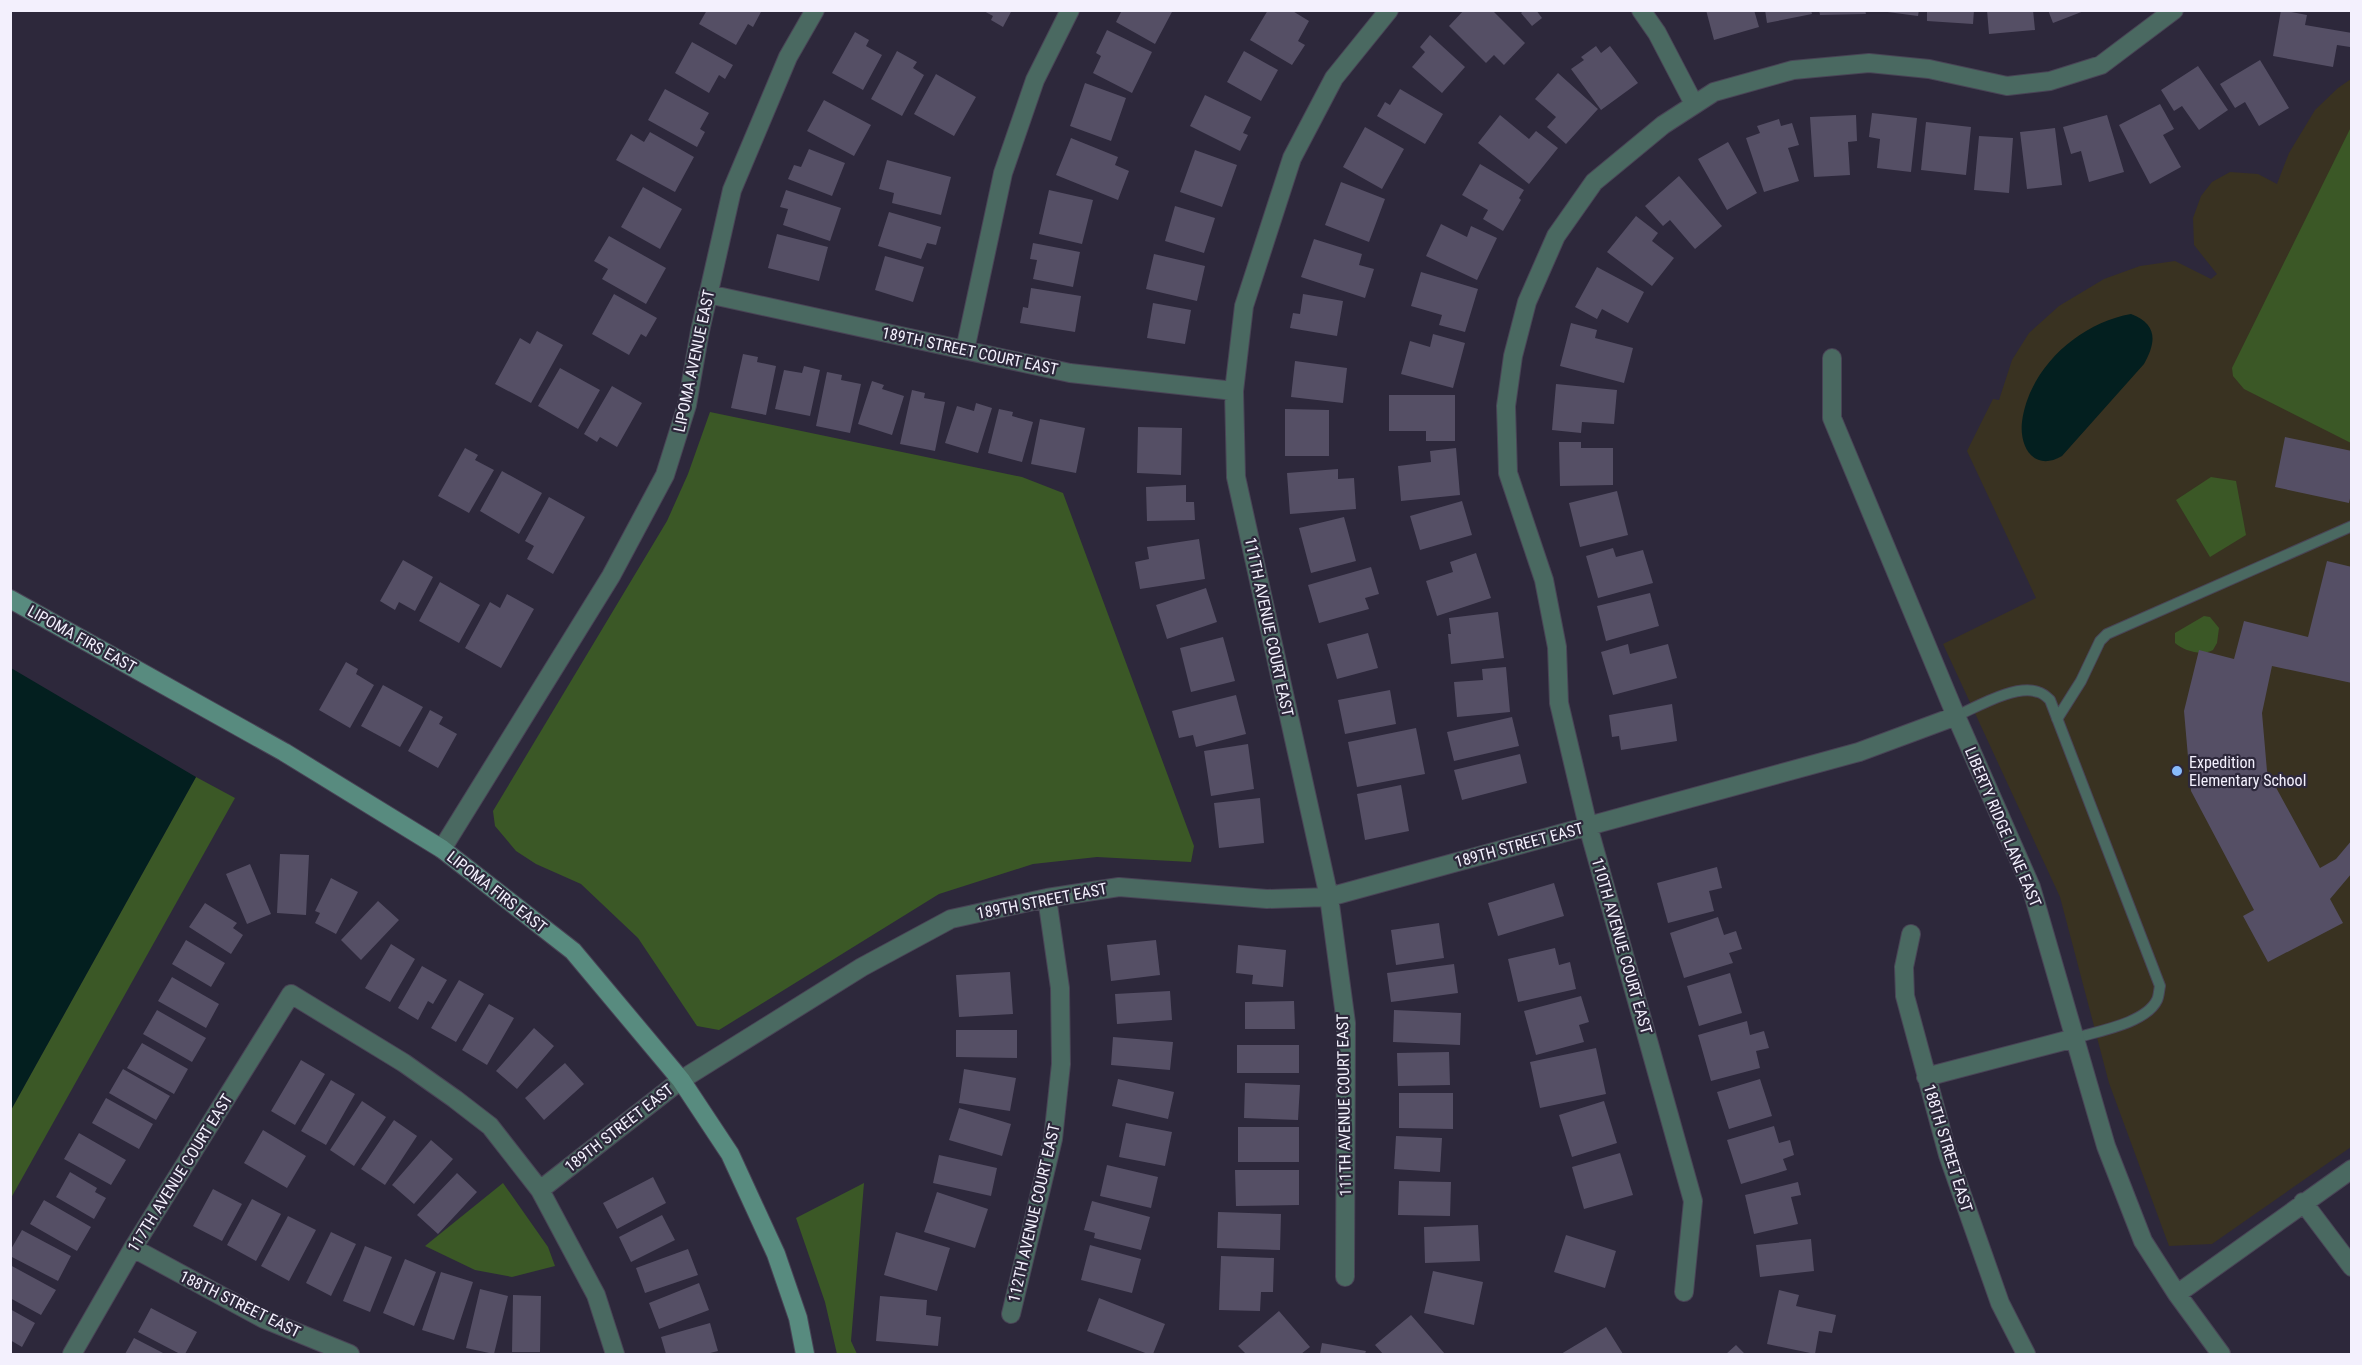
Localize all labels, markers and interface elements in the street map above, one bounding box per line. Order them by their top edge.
street label: LIPOMA AVENUE EAST [670,288,718,434]
street label: 189TH STREET COURT EAST [880,323,1060,379]
street label: 111TH AVENUE COURT EAST [1241,536,1297,718]
street label: LIPOMA FIRS EAST [24,601,140,677]
street label: LIBERTY RIDGE LANE EAST [1961,744,2045,910]
place label: Expedition Elementary School [2189,753,2306,790]
marker: Expedition Elementary School [2170,764,2184,778]
street label: 189TH STREET EAST [1453,819,1585,871]
street label: LIPOMA FIRS EAST [443,847,551,937]
street label: 110TH AVENUE COURT EAST [1588,856,1656,1036]
street label: 189TH STREET EAST [975,879,1109,923]
street label: 111TH AVENUE COURT EAST [1333,1014,1355,1196]
street label: 189TH STREET EAST [561,1080,677,1176]
street label: 188TH STREET EAST [1920,1082,1976,1214]
street label: 117TH AVENUE COURT EAST [124,1091,236,1255]
street label: 112TH AVENUE COURT EAST [1004,1122,1064,1304]
street label: 188TH STREET EAST [176,1266,304,1342]

